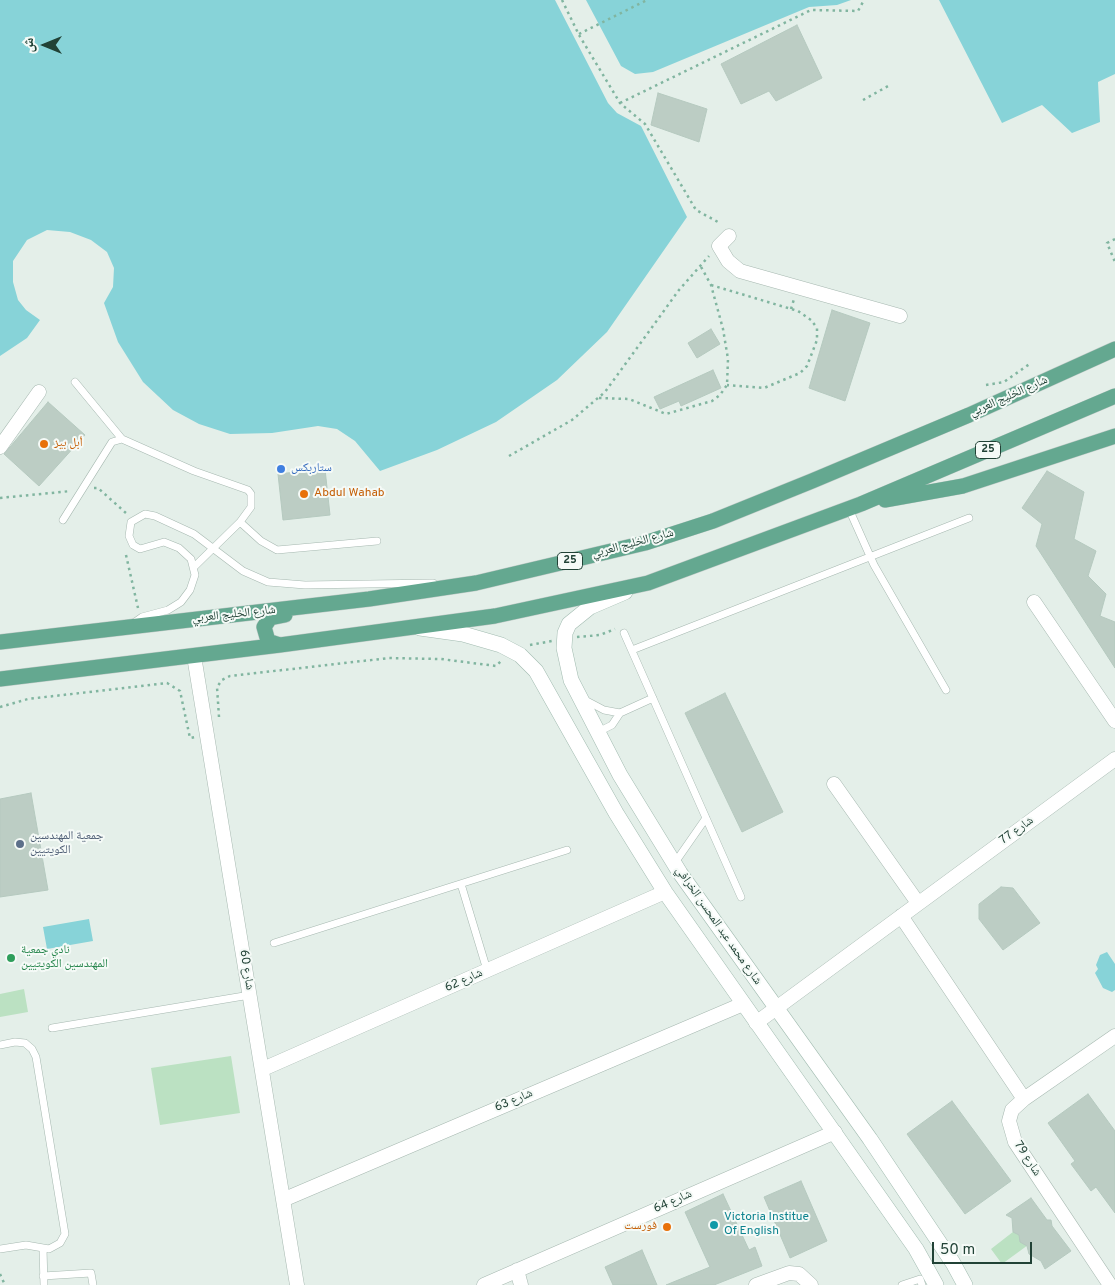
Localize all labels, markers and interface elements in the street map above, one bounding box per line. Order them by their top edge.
north arrow [20,20,70,70]
text: ش [21,38,38,52]
street label: شارع الخليج العربي [968,373,1050,421]
place label: أبل بيز [54,437,83,451]
marker: أبل بيز [38,438,50,450]
road number: 25 [976,442,1000,458]
place label: ستاربكس [291,462,332,476]
marker: ستاربكس [275,463,287,475]
place label: Abdul Wahab [314,487,385,501]
marker: Abdul Wahab [298,488,310,500]
street label: شارع الخليج العربي [591,526,675,562]
road number: 25 [558,552,582,570]
street label: شارع الخليج العربي [192,603,276,627]
street label: شارع 77 [997,814,1037,848]
place label: جمعية المهندسين الكويتيين [30,830,103,858]
marker: جمعية المهندسين الكويتيين [14,838,26,850]
street label: شارع محمد عبد المحسن الخرافي [672,864,764,988]
place label: نادي جمعية المهندسين الكويتيين [21,944,108,972]
street label: شارع 60 [236,949,256,991]
marker: نادي جمعية المهندسين الكويتيين [5,952,17,964]
street label: شارع 62 [443,966,485,996]
street label: شارع 63 [493,1087,535,1115]
street label: شارع 79 [1010,1139,1044,1179]
street label: شارع 64 [652,1187,694,1217]
place label: Victoria Institue Of English [724,1211,809,1239]
marker: Victoria Institue Of English [708,1219,720,1231]
place label: فورست [624,1220,657,1234]
marker: فورست [661,1221,673,1233]
scale bar [935,1232,1035,1264]
text: 50 m [940,1241,975,1260]

